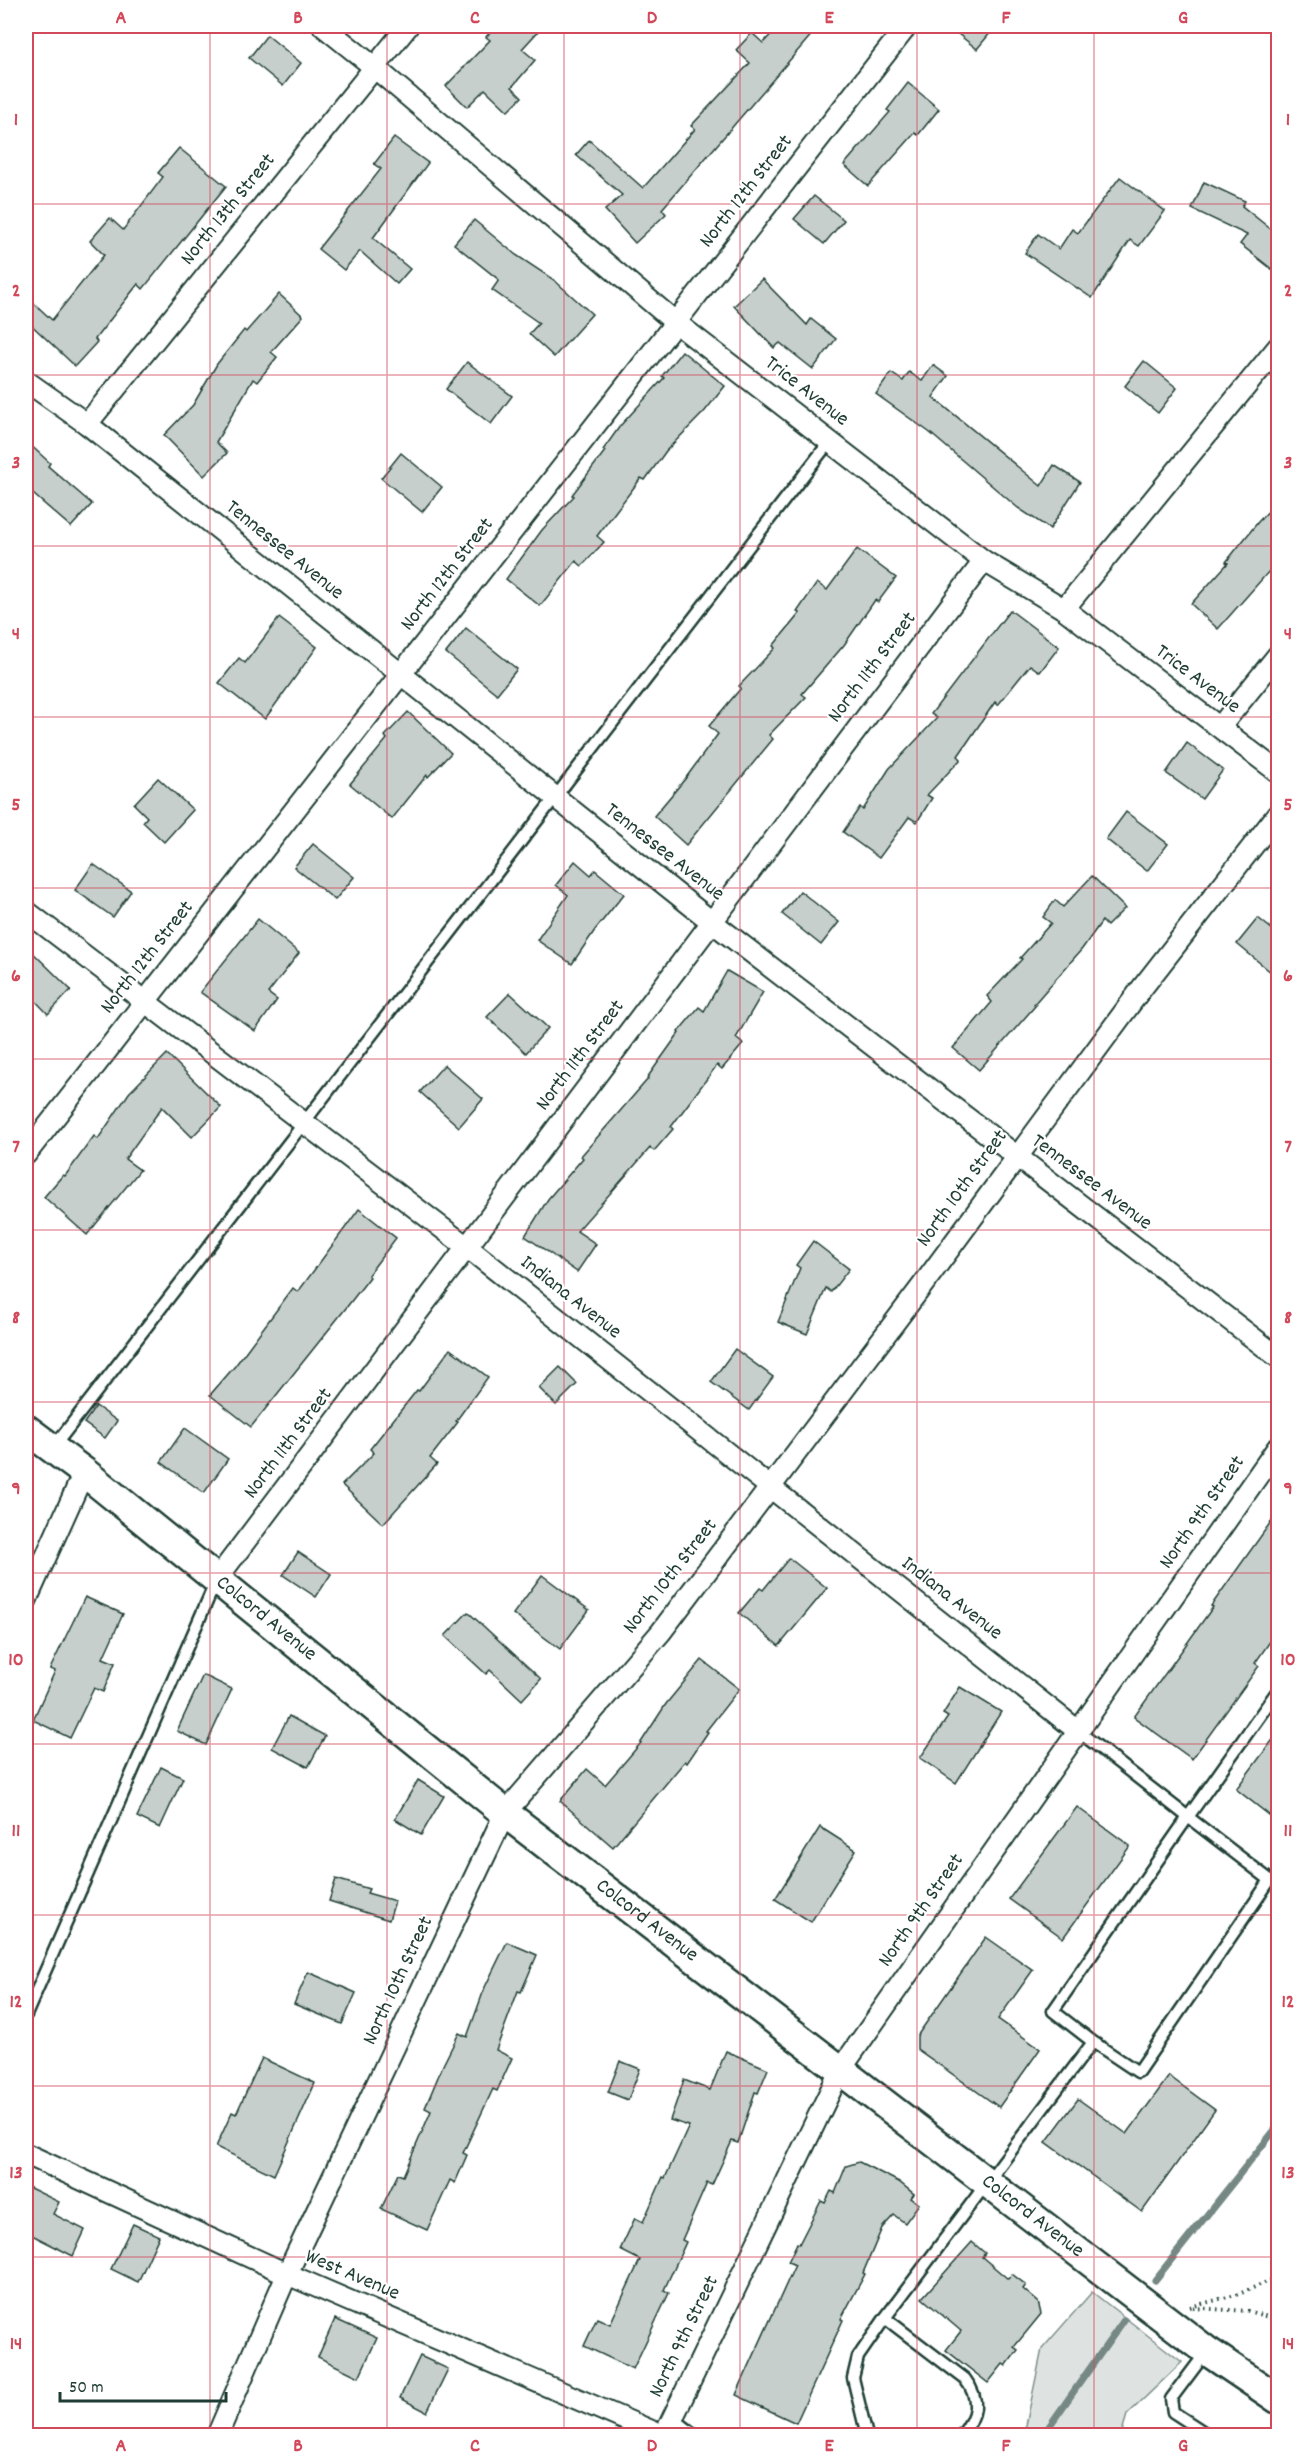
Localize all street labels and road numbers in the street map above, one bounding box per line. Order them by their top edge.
street label: North 12th Street [693,129,801,255]
street label: North 13th Street [174,147,284,273]
street label: Trice Avenue [757,349,855,435]
street label: Tennessee Avenue [218,494,350,608]
street label: North 12th Street [394,512,502,638]
street label: North 11th Street [821,606,925,730]
street label: Trice Avenue [1148,638,1246,722]
street label: Tennessee Avenue [598,797,730,909]
street label: North 12th Street [94,895,202,1021]
street label: North 11th Street [529,994,633,1118]
street label: North 10th Street [910,1124,1016,1254]
street label: Tennessee Avenue [1024,1127,1158,1239]
street label: Indiana Avenue [513,1249,627,1347]
street label: North 11th Street [237,1382,341,1506]
street label: North 9th Street [1153,1450,1253,1576]
street label: North 10th Street [616,1513,726,1641]
street label: Indiana Avenue [894,1550,1008,1648]
street label: Colcord Avenue [209,1569,323,1669]
street label: North 9th Street [872,1848,972,1974]
street label: Colcord Avenue [589,1872,704,1970]
street label: North 10th Street [356,1911,442,2050]
street label: Colcord Avenue [974,2168,1090,2266]
street label: West Avenue [300,2243,404,2309]
street label: North 9th Street [642,2271,728,2403]

